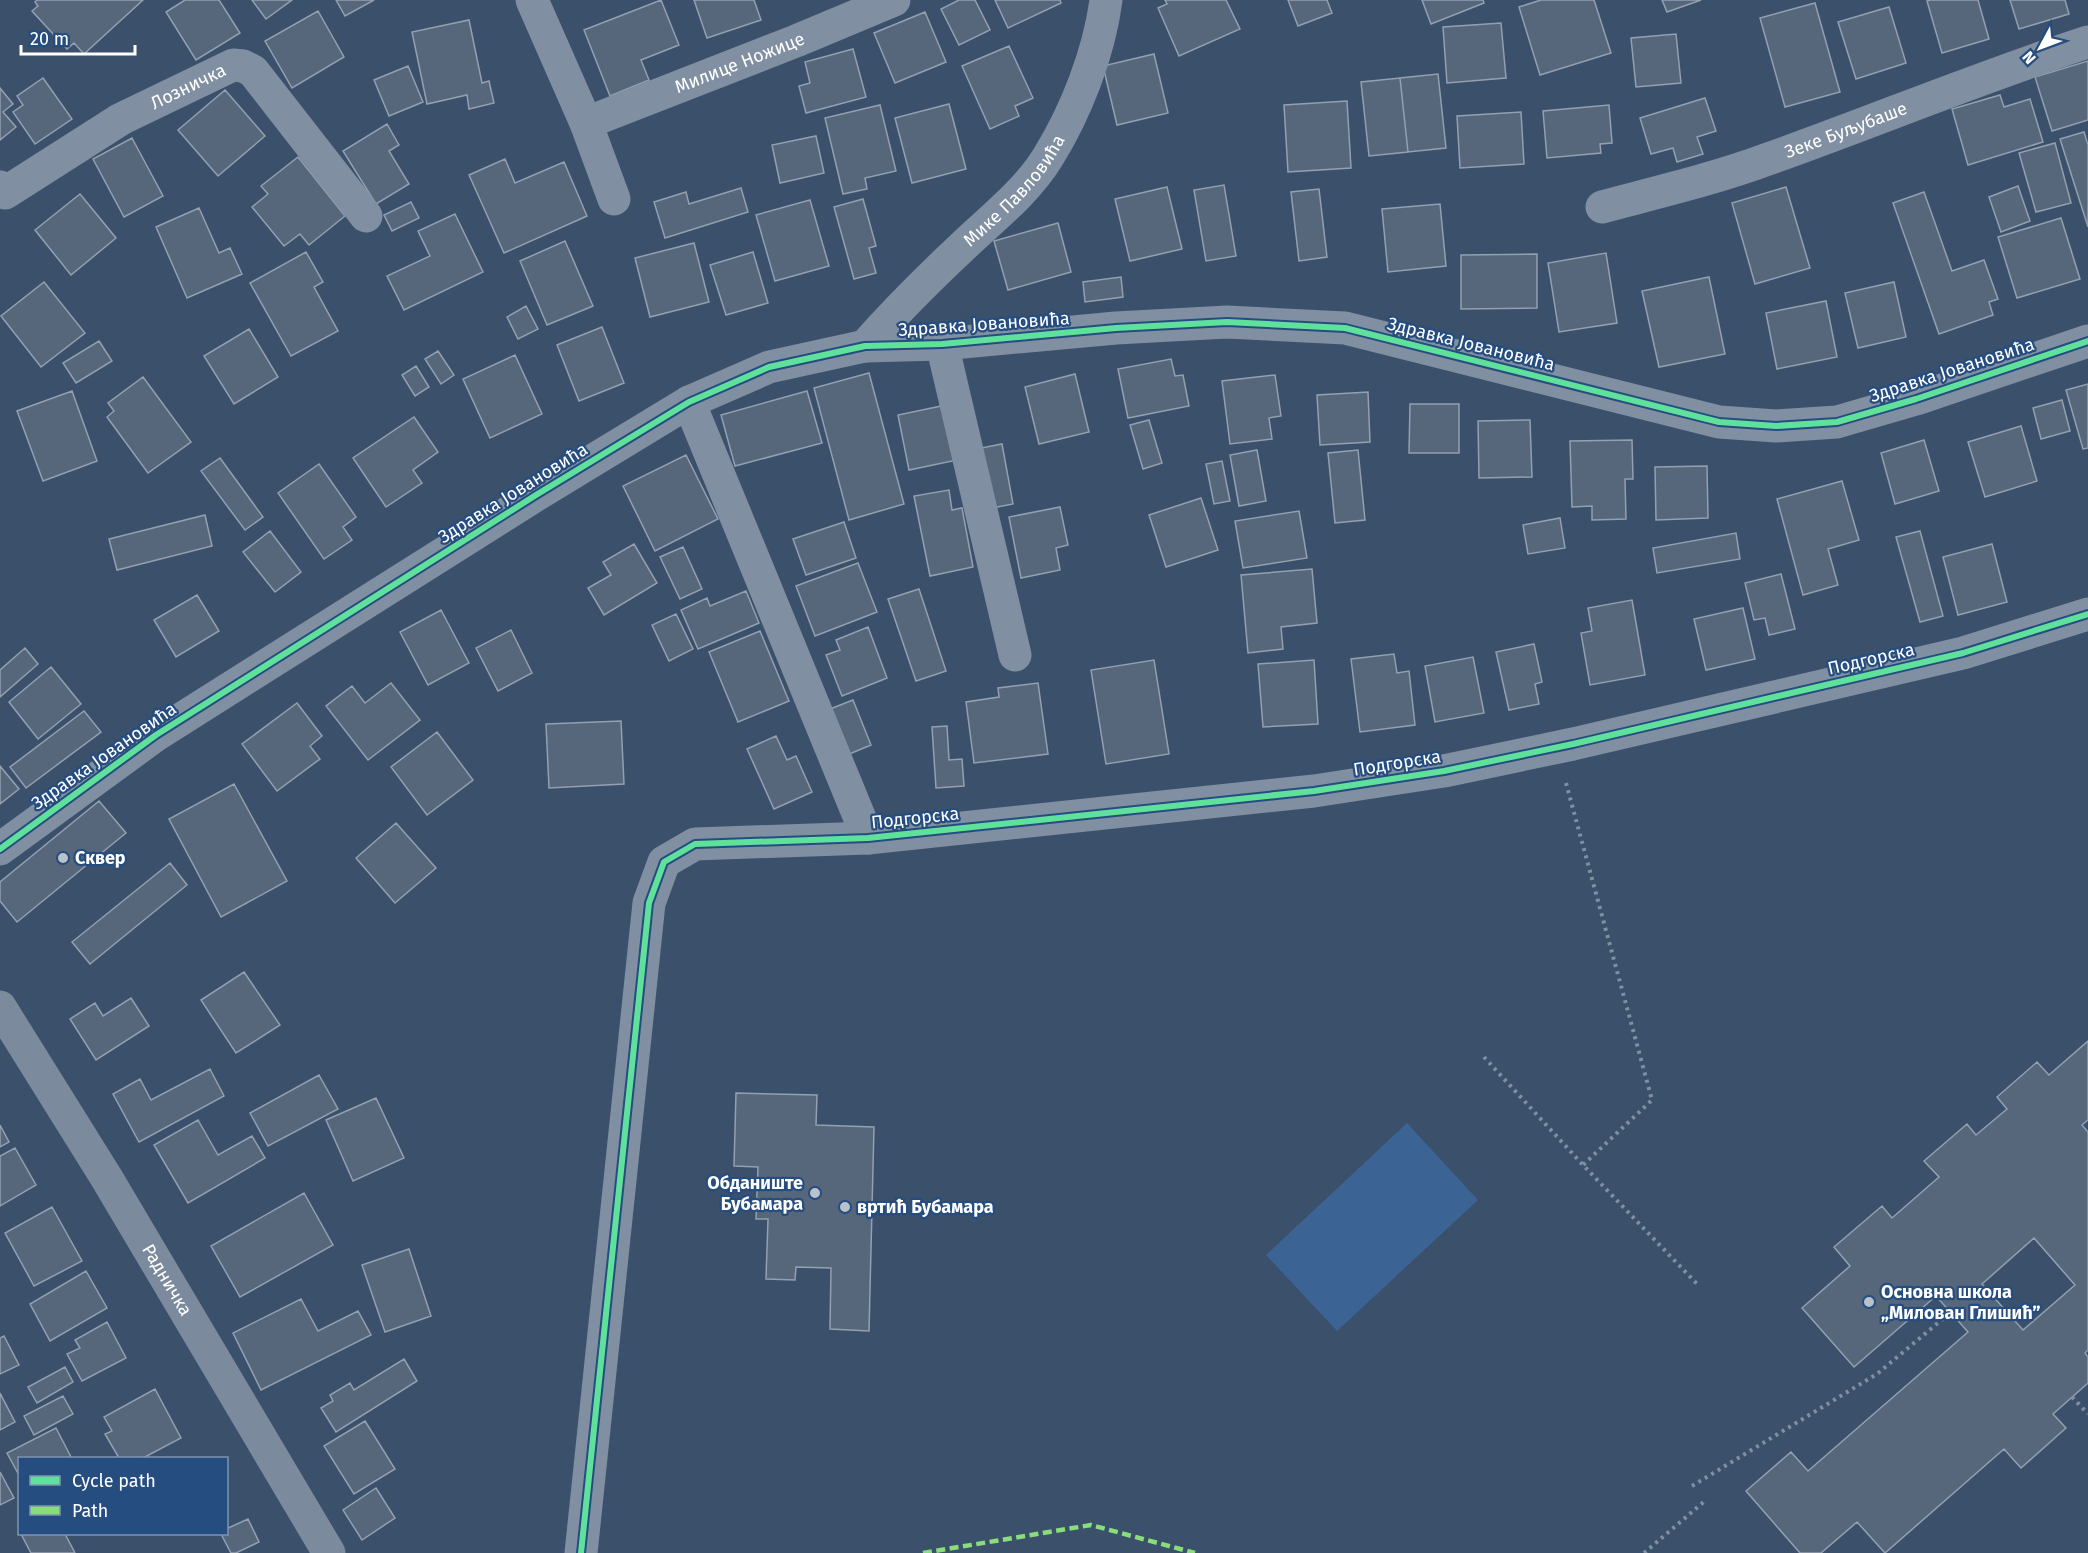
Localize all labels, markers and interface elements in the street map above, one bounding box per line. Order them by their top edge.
scale bar [21,18,135,56]
north arrow [2010,18,2070,78]
text: 20 m [30,28,69,50]
street label: Милице Ножице [672,28,808,98]
text: N [2018,47,2040,68]
street label: Лозничка [147,59,230,114]
street label: Зеке Буљубаше [1782,97,1910,163]
street label: Мике Павловића [959,131,1070,251]
street label: Здравка Јовановића [898,307,1070,341]
street label: Здравка Јовановића [1385,313,1557,375]
street label: Здравка Јовановића [1867,333,2037,407]
street label: Здравка Јовановића [434,438,592,548]
street label: Подгорска [1825,638,1917,680]
street label: Здравка Јовановића [27,698,181,814]
street label: Подгорска [1352,745,1442,781]
street label: Подгорска [870,802,960,834]
place label: Сквер [75,847,126,869]
marker: Сквер [56,851,70,865]
place label: Обданиште Бубамара [707,1172,803,1215]
marker: Обданиште Бубамара [808,1186,822,1200]
place label: вртић Бубамара [857,1196,994,1218]
marker: вртић Бубамара [838,1200,852,1214]
street label: Радничка [137,1240,197,1320]
place label: Основна школа „Милован Глишић” [1881,1281,2041,1324]
marker: Основна школа „Милован Глишић” [1862,1295,1876,1309]
legend [18,1457,228,1535]
text: Cycle path [72,1470,156,1492]
text: Path [72,1500,108,1522]

